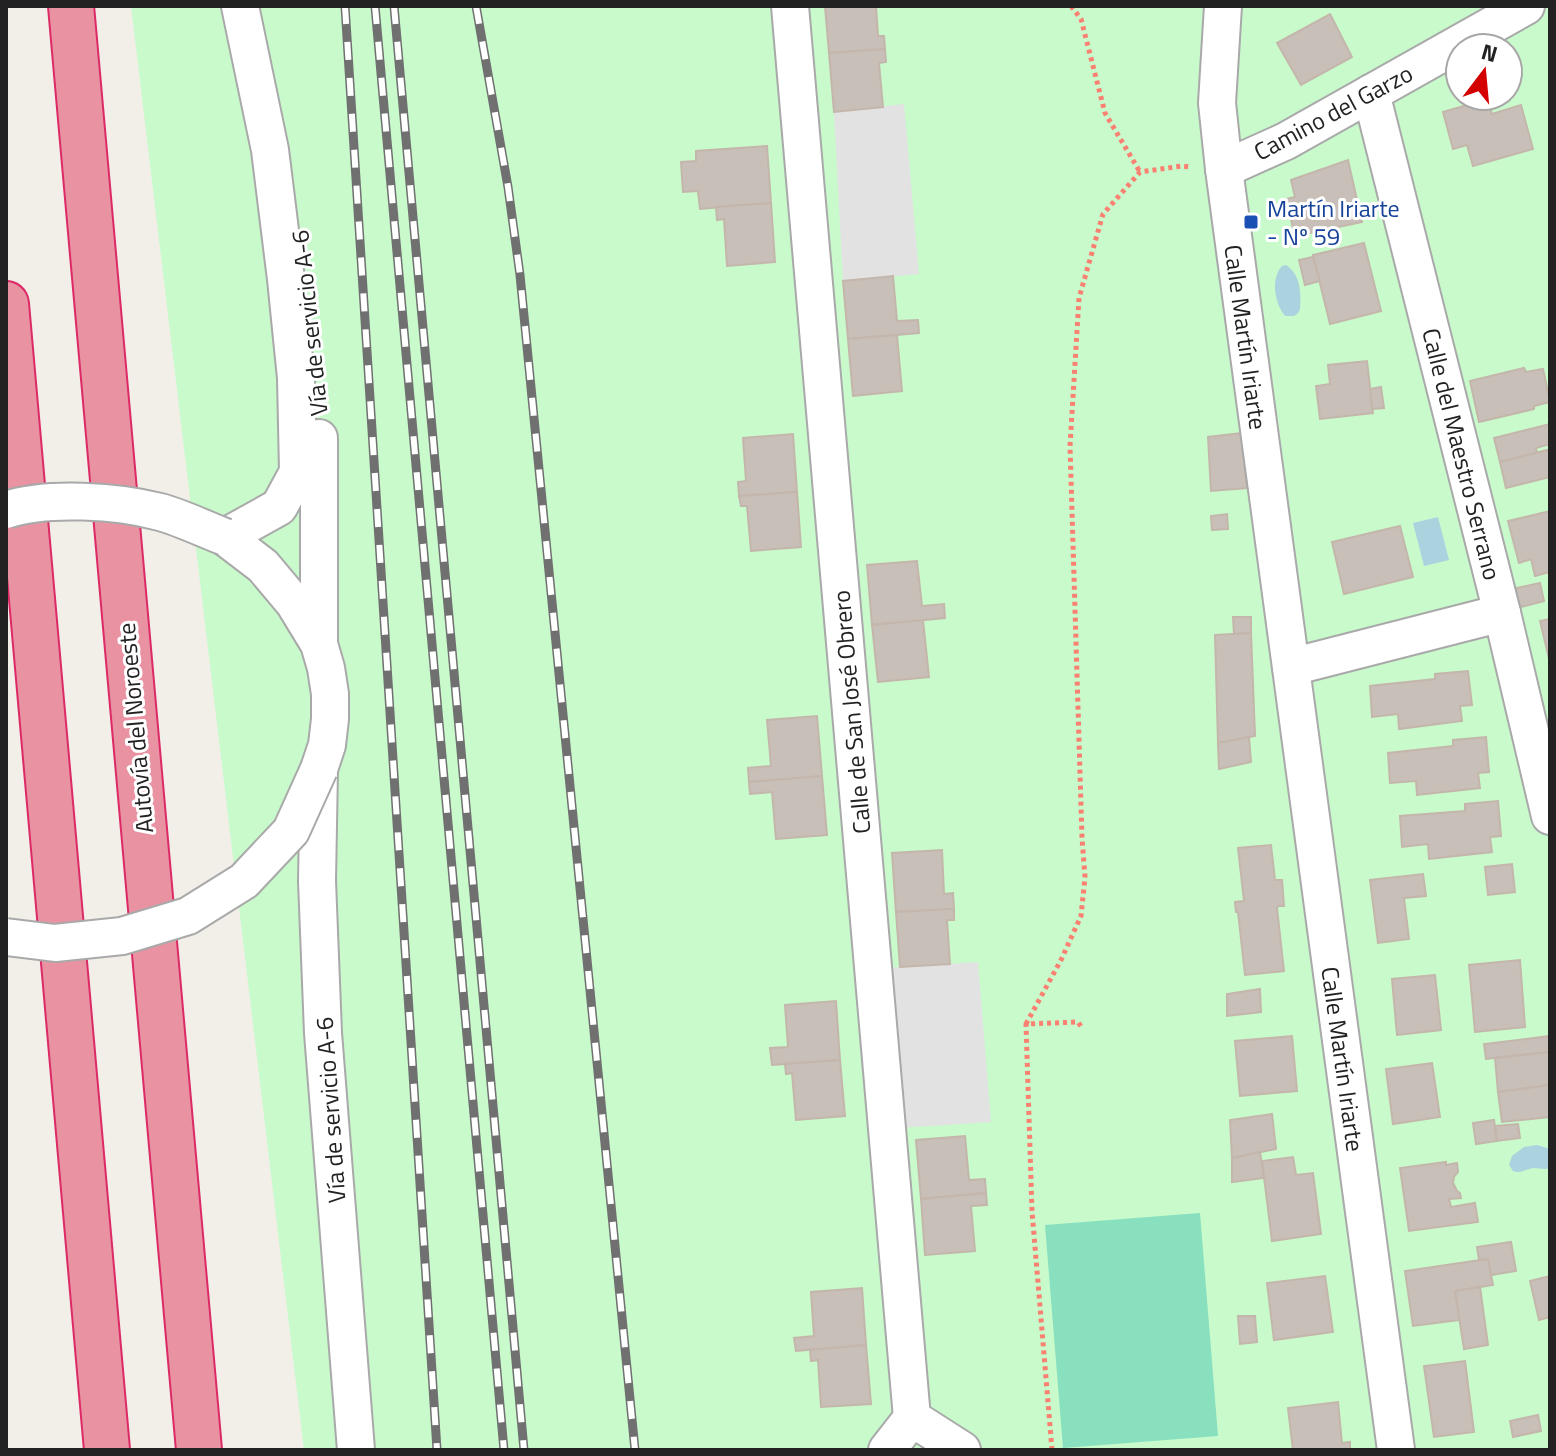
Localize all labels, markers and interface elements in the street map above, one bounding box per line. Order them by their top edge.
north arrow [1444,32,1524,112]
text: N [1477,34,1502,71]
street label: Camino del Garzo [1247,55,1419,169]
place label: Martín Iriarte - Nº 59 [1267,190,1400,254]
marker: Martín Iriarte - Nº 59 [1242,213,1260,231]
street label: Vía de servicio A-6 [281,228,337,418]
street label: Calle Martín Iriarte [1215,242,1277,432]
street label: Calle del Maestro Serrano [1413,324,1511,584]
street label: Calle de San José Obrero [822,589,880,835]
street label: Autovía del Noroeste [108,621,162,835]
street label: Calle Martín Iriarte [1312,964,1374,1154]
street label: Vía de servicio A-6 [306,1016,354,1204]

